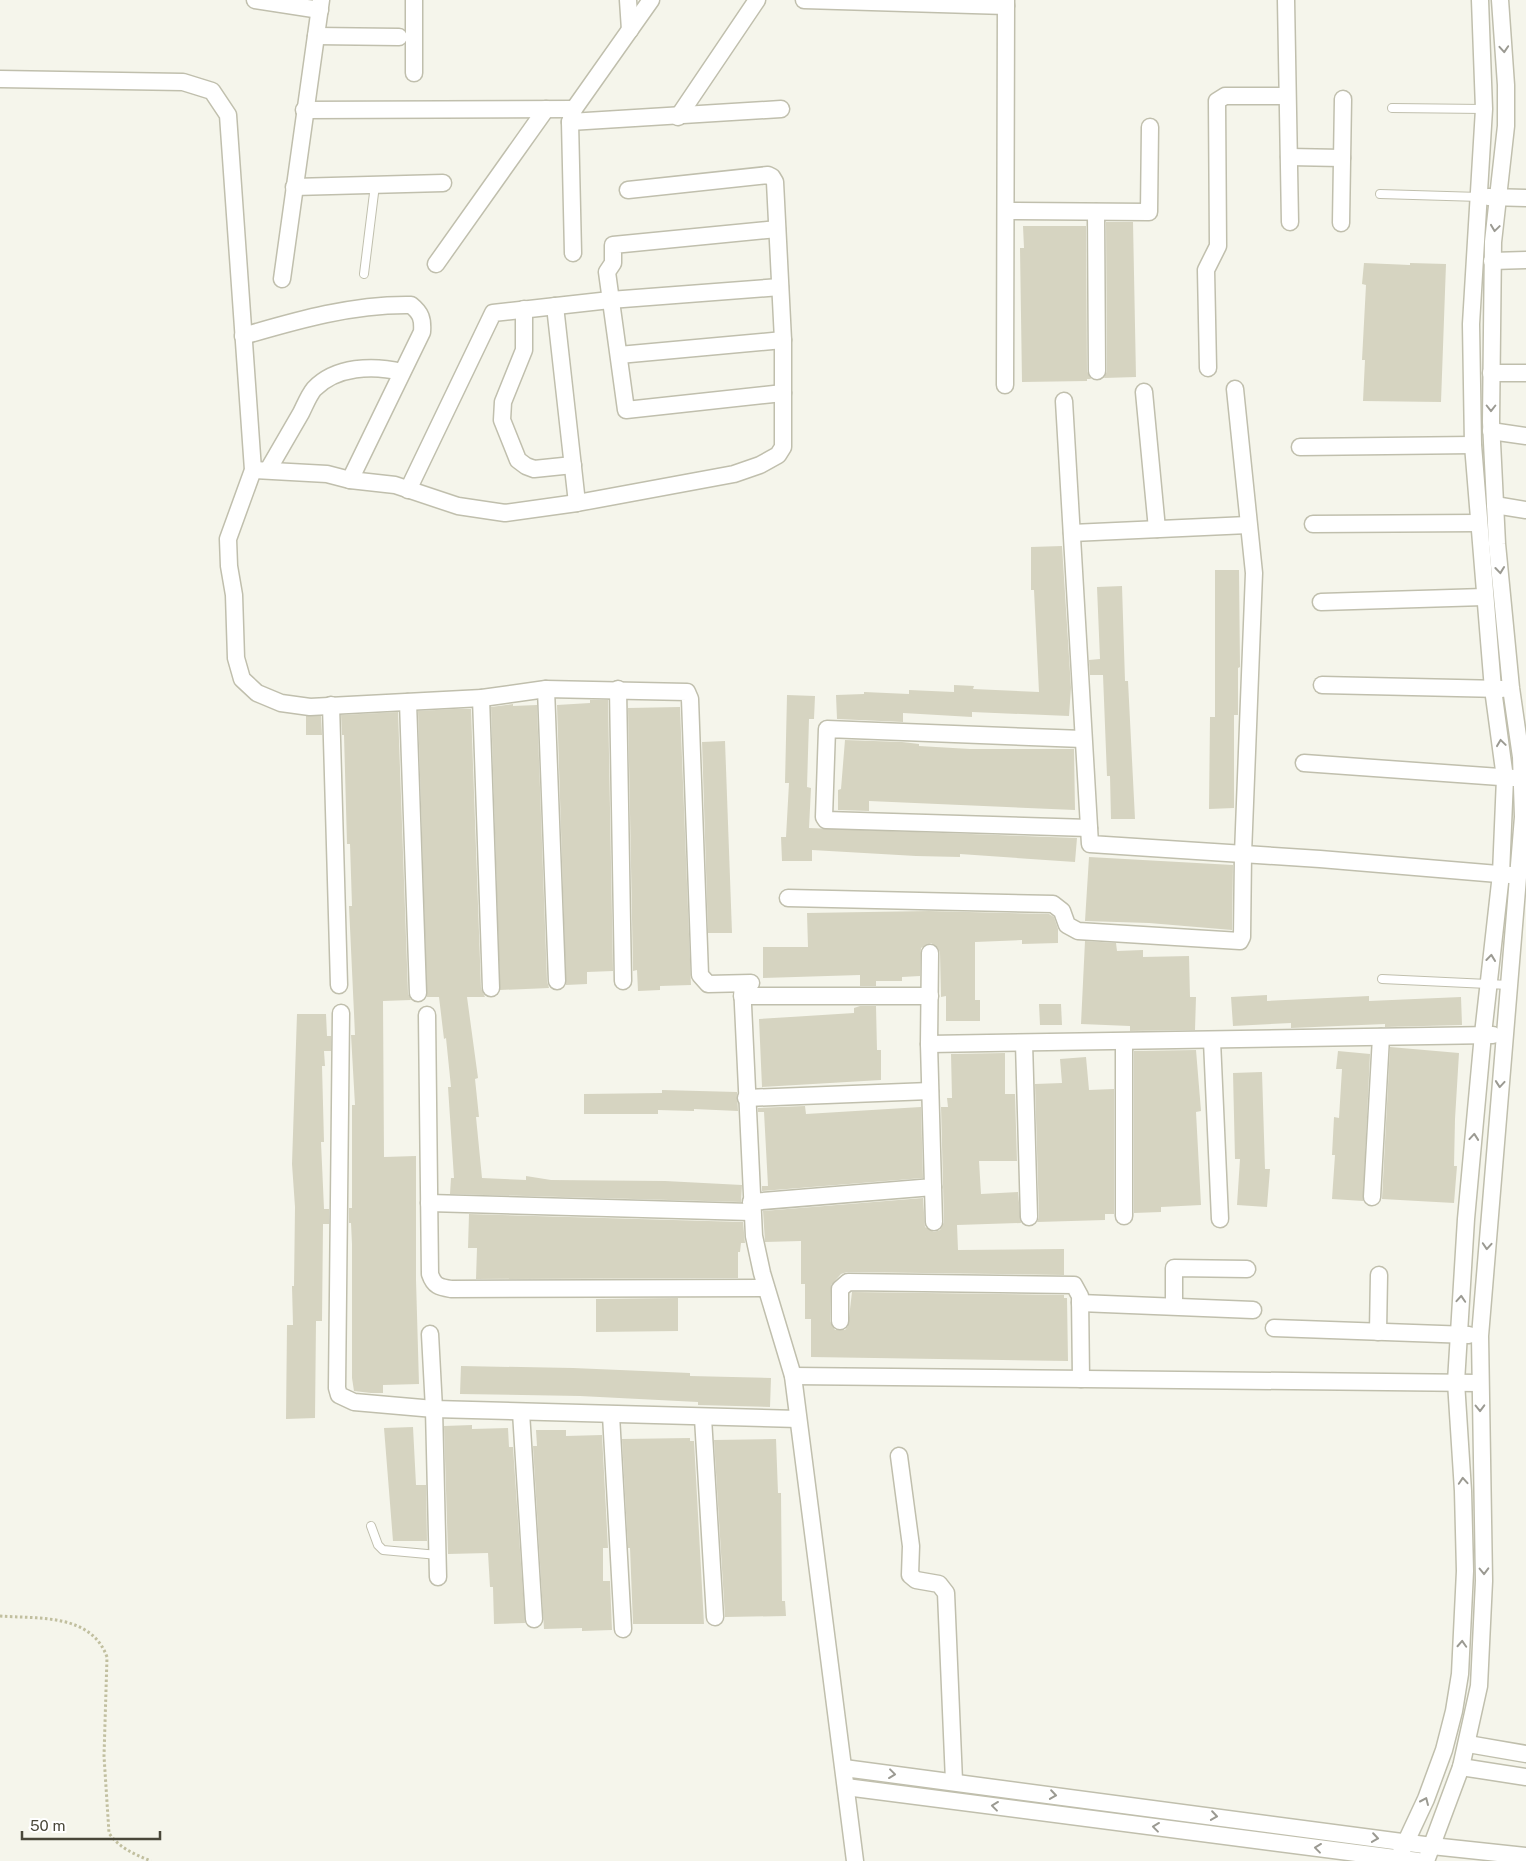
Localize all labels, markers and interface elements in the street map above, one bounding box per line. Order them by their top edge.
one-way arrow [1498,45,1509,53]
one-way arrow [1490,224,1500,232]
one-way arrow [1486,404,1496,412]
one-way arrow [1494,566,1505,574]
one-way arrow [1496,739,1507,747]
one-way arrow [1485,953,1496,961]
one-way arrow [1495,1081,1506,1089]
one-way arrow [1468,1132,1479,1140]
one-way arrow [1481,1242,1492,1250]
one-way arrow [1456,1294,1467,1302]
one-way arrow [1475,1405,1485,1413]
one-way arrow [1457,1477,1468,1485]
one-way arrow [1478,1567,1489,1575]
one-way arrow [1456,1639,1467,1647]
one-way arrow [888,1768,896,1779]
one-way arrow [1049,1789,1058,1799]
one-way arrow [1418,1797,1429,1806]
one-way arrow [991,1801,999,1812]
scale bar [22,1808,160,1840]
one-way arrow [1211,1810,1219,1821]
text: 50 m [30,1817,65,1834]
one-way arrow [1152,1822,1160,1833]
one-way arrow [1371,1832,1380,1842]
one-way arrow [1313,1843,1321,1854]

